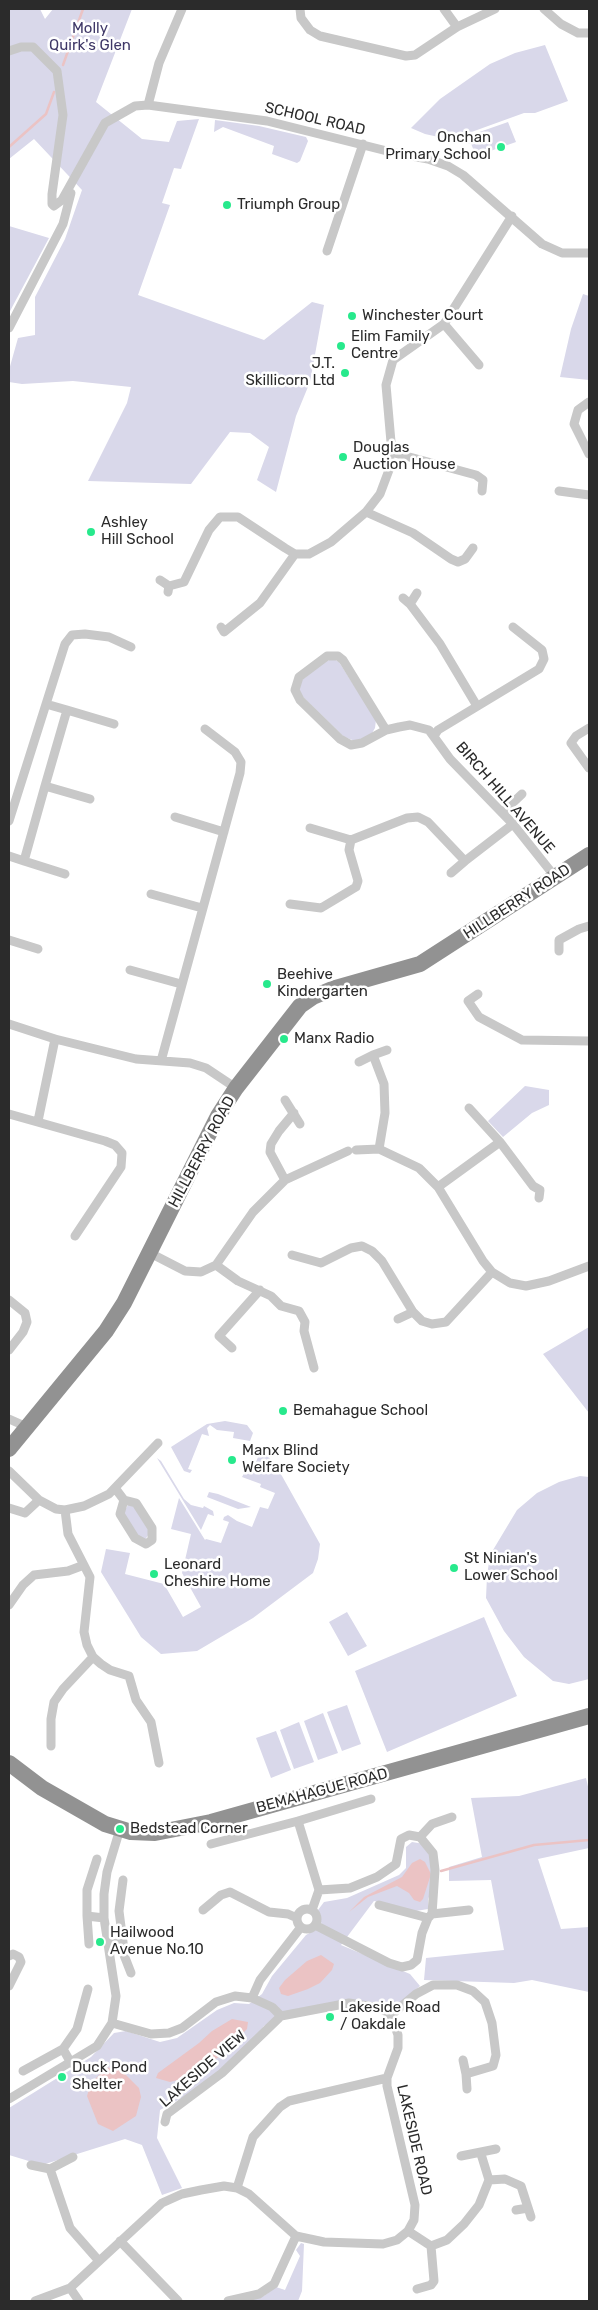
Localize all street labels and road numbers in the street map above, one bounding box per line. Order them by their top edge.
street label: SCHOOL ROAD [263,99,367,139]
street label: BIRCH HILL AVENUE [452,739,558,857]
street label: HILLBERRY ROAD [460,861,574,943]
street label: HILLBERRY ROAD [165,1093,239,1211]
street label: BEMAHAGUE ROAD [254,1765,390,1817]
street label: LAKESIDE VIEW [156,2027,250,2111]
street label: LAKESIDE ROAD [392,2083,436,2197]

